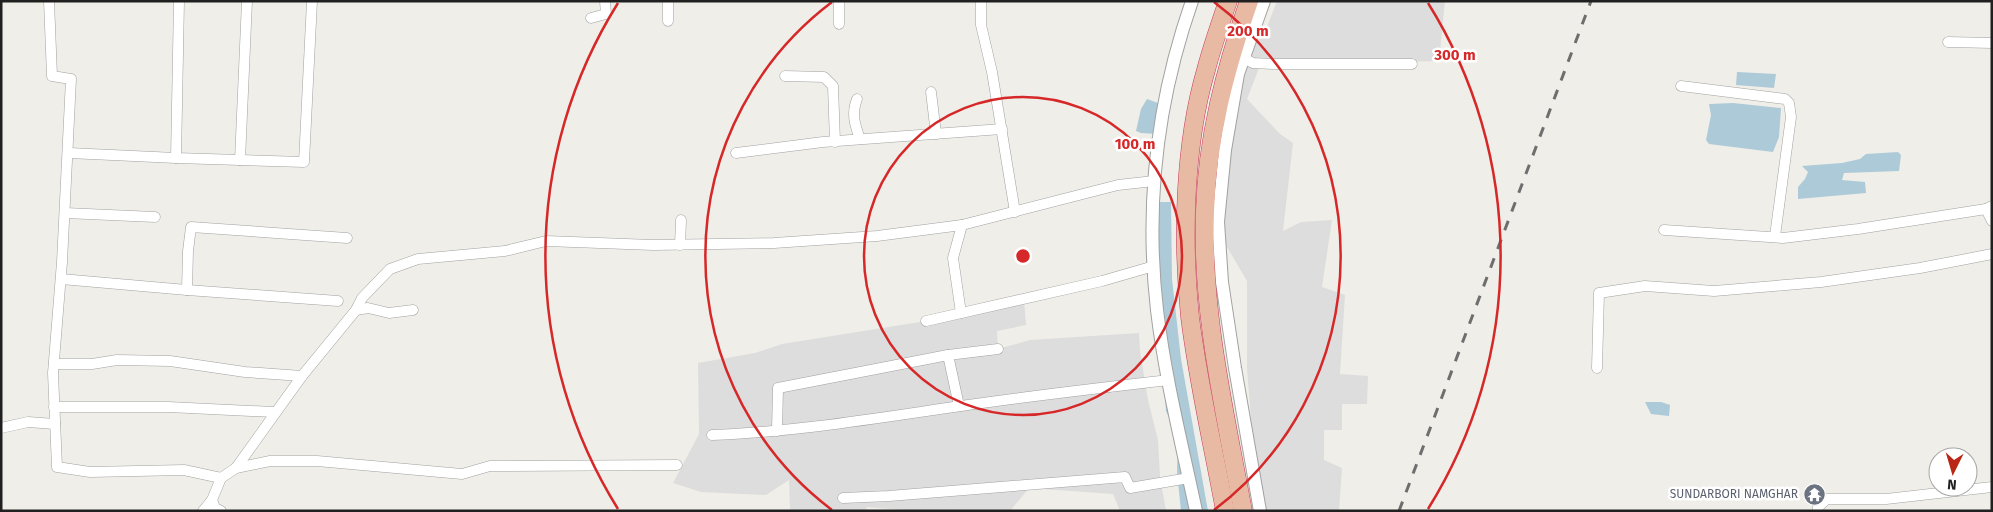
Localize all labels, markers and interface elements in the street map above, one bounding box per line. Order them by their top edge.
text: 200 m [1227,22,1269,40]
text: 300 m [1433,46,1476,64]
text: 100 m [1115,135,1155,153]
centre of rings [1014,247,1032,265]
north arrow [1928,447,1978,497]
text: N [1947,476,1957,493]
temple icon: SUNDARBORI NAMGHAR [1802,482,1826,506]
place label: SUNDARBORI NAMGHAR [1670,487,1798,501]

